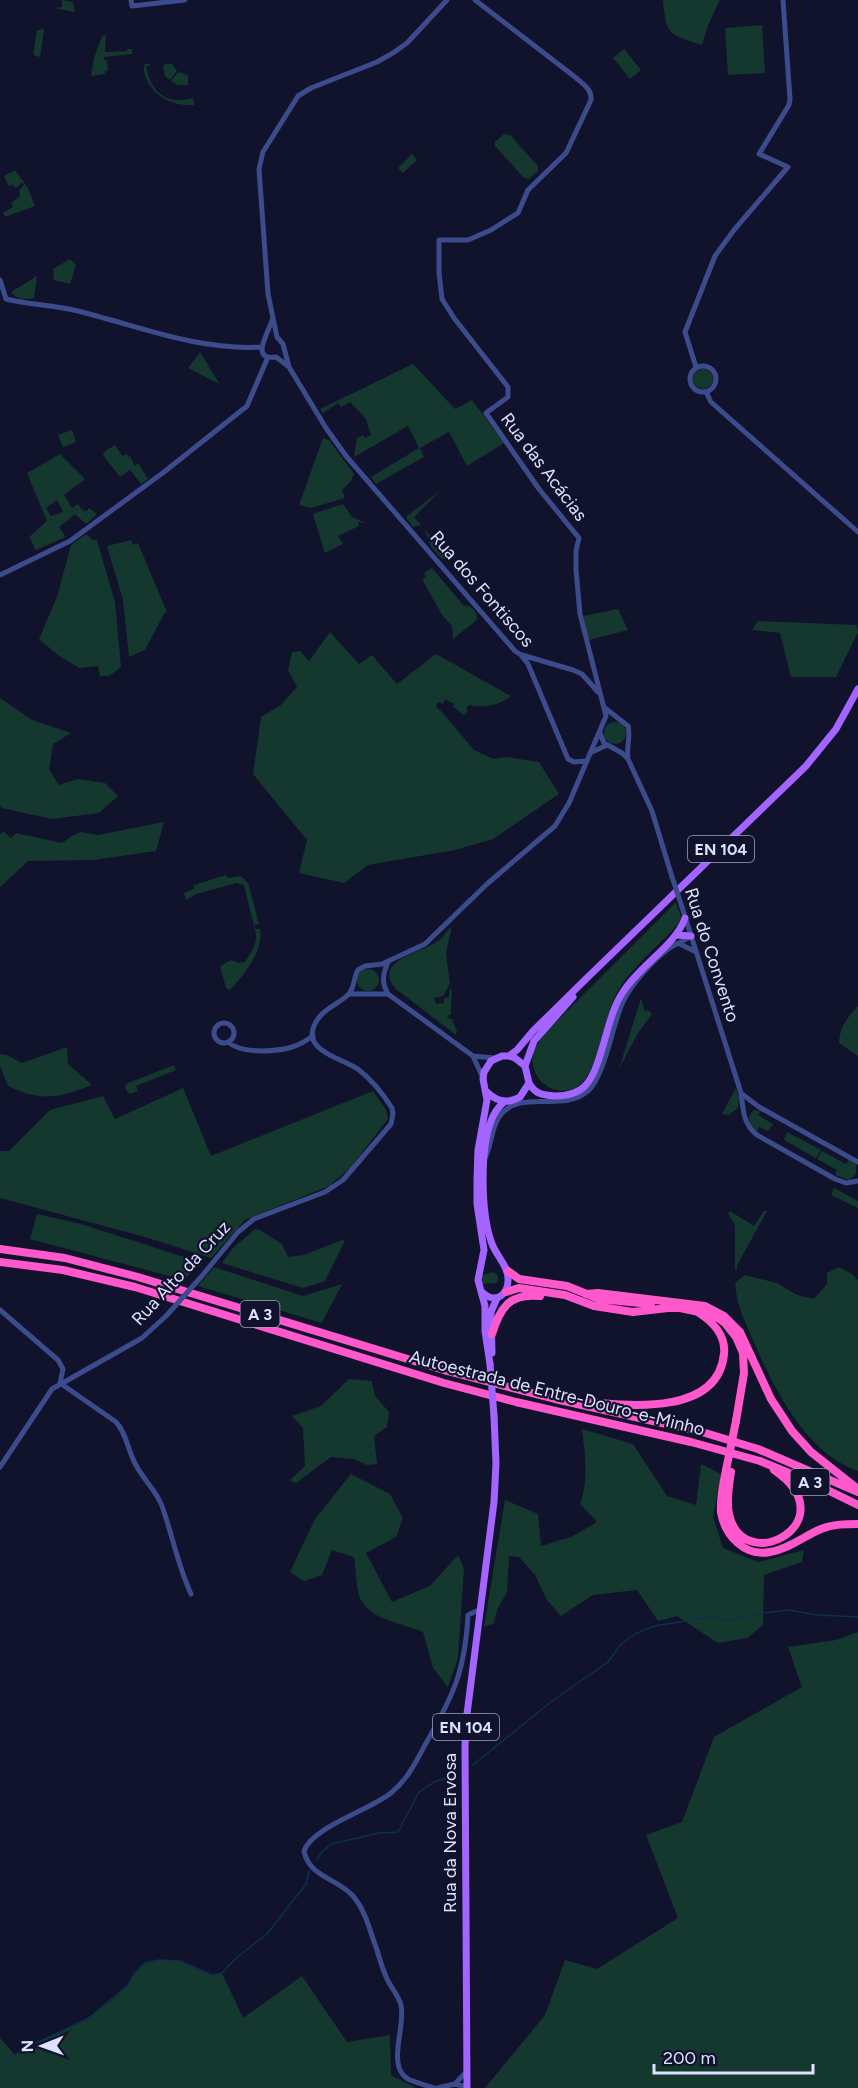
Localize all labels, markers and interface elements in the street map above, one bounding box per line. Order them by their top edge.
street label: Rua das Acácias [496,408,592,526]
street label: Rua dos Fontiscos [426,526,538,652]
road number: EN 104 [688,836,754,862]
street label: Rua do Convento [680,885,744,1025]
street label: Rua Alto da Cruz [127,1216,235,1330]
road number: A 3 [240,1301,280,1327]
street label: Autoestrada de Entre-Douro-e-Minho [407,1346,707,1440]
road number: A 3 [790,1469,830,1495]
road number: EN 104 [433,1714,499,1740]
street label: Rua da Nova Ervosa [439,1753,461,1913]
north arrow [12,2016,72,2076]
scale bar [654,2037,813,2075]
text: N [18,2040,37,2053]
text: 200 m [663,2047,716,2069]

